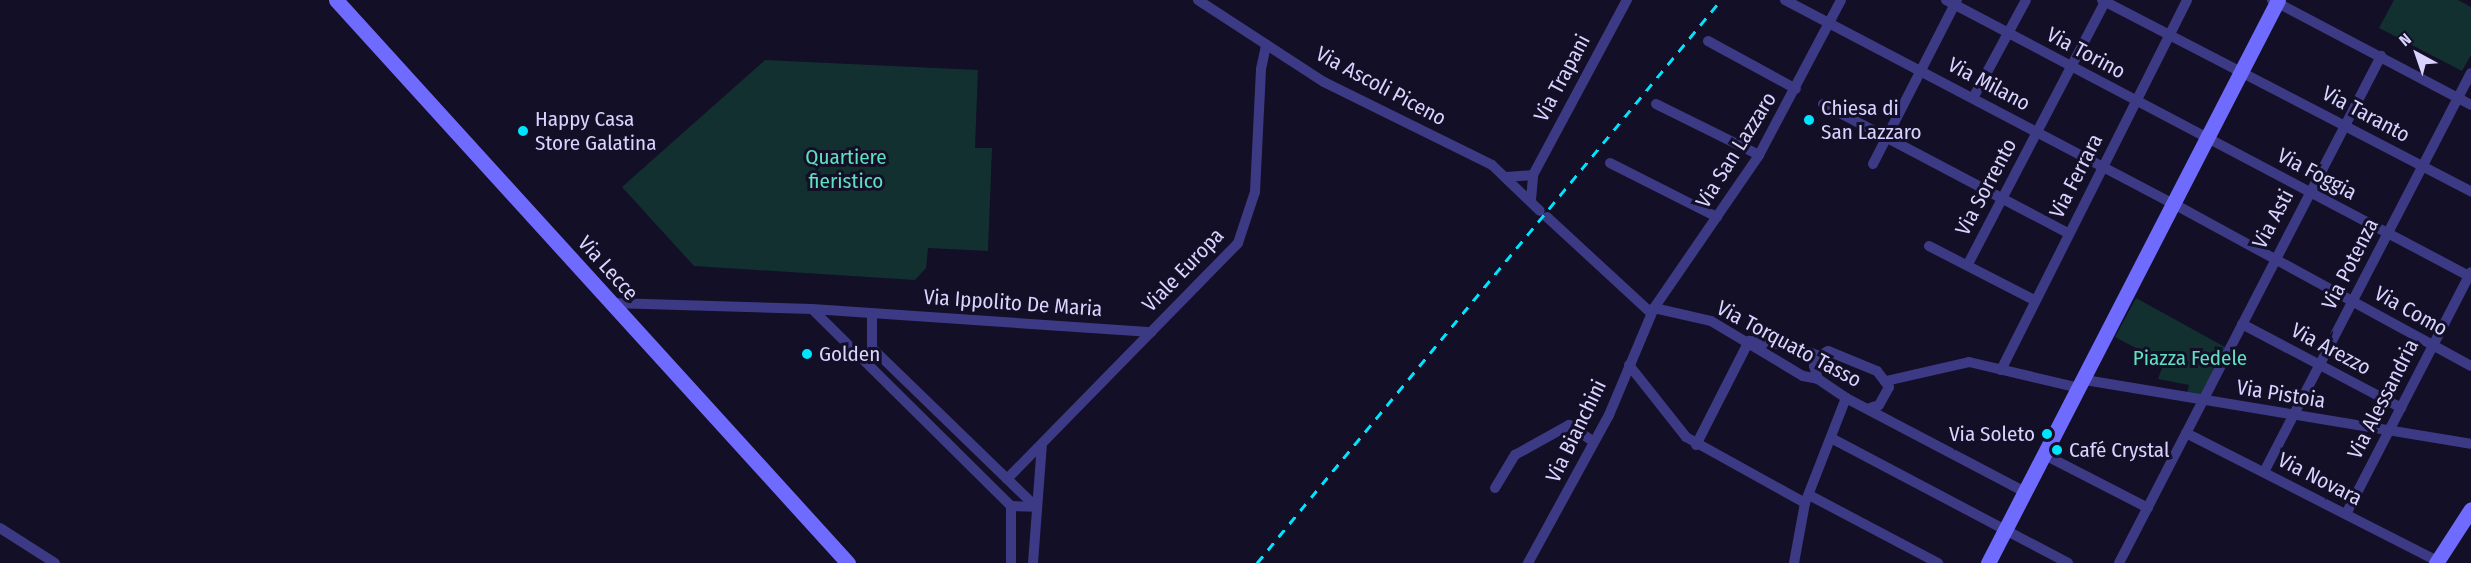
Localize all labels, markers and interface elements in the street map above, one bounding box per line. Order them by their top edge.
street label: Via Torino [2042,22,2130,84]
north arrow [2387,24,2447,84]
text: N [2395,29,2415,50]
street label: Via Trapani [1529,30,1595,126]
street label: Via Ascoli Piceno [1312,41,1450,131]
street label: Via Milano [1944,52,2034,116]
street label: Via Taranto [2318,80,2414,148]
street label: Via San Lazzaro [1690,87,1782,213]
place label: Chiesa di San Lazzaro [1821,95,1922,145]
place label: Happy Casa Store Galatina [535,106,656,156]
marker: Chiesa di San Lazzaro [1802,113,1816,127]
marker: Happy Casa Store Galatina [516,124,530,138]
street label: Via Ferrara [2044,130,2108,222]
street label: Via Sorrento [1950,134,2022,240]
street label: Via Foggia [2273,143,2361,205]
park label: Quartiere fieristico [805,144,887,194]
street label: Via Asti [2247,185,2299,253]
street label: Via Potenza [2316,214,2384,314]
street label: Viale Europa [1137,223,1229,317]
street label: Via Lecce [573,231,643,305]
street label: Via Como [2370,281,2452,341]
street label: Via Ippolito De Maria [923,284,1103,322]
street label: Via Torquato Tasso [1712,295,1866,393]
street label: Via Arezzo [2287,318,2375,380]
street label: Via Alessandria [2342,335,2424,463]
place label: Golden [819,341,880,367]
park label: Piazza Fedele [2133,345,2247,371]
marker: Golden [800,347,814,361]
street label: Via Pistoia [2235,375,2327,413]
street label: Via Bianchini [1540,376,1612,486]
place label: Via Soleto [1949,421,2035,447]
marker: Via Soleto [2040,427,2054,441]
place label: Café Crystal [2069,437,2169,463]
marker: Café Crystal [2050,443,2064,457]
street label: Via Novara [2274,447,2366,511]

